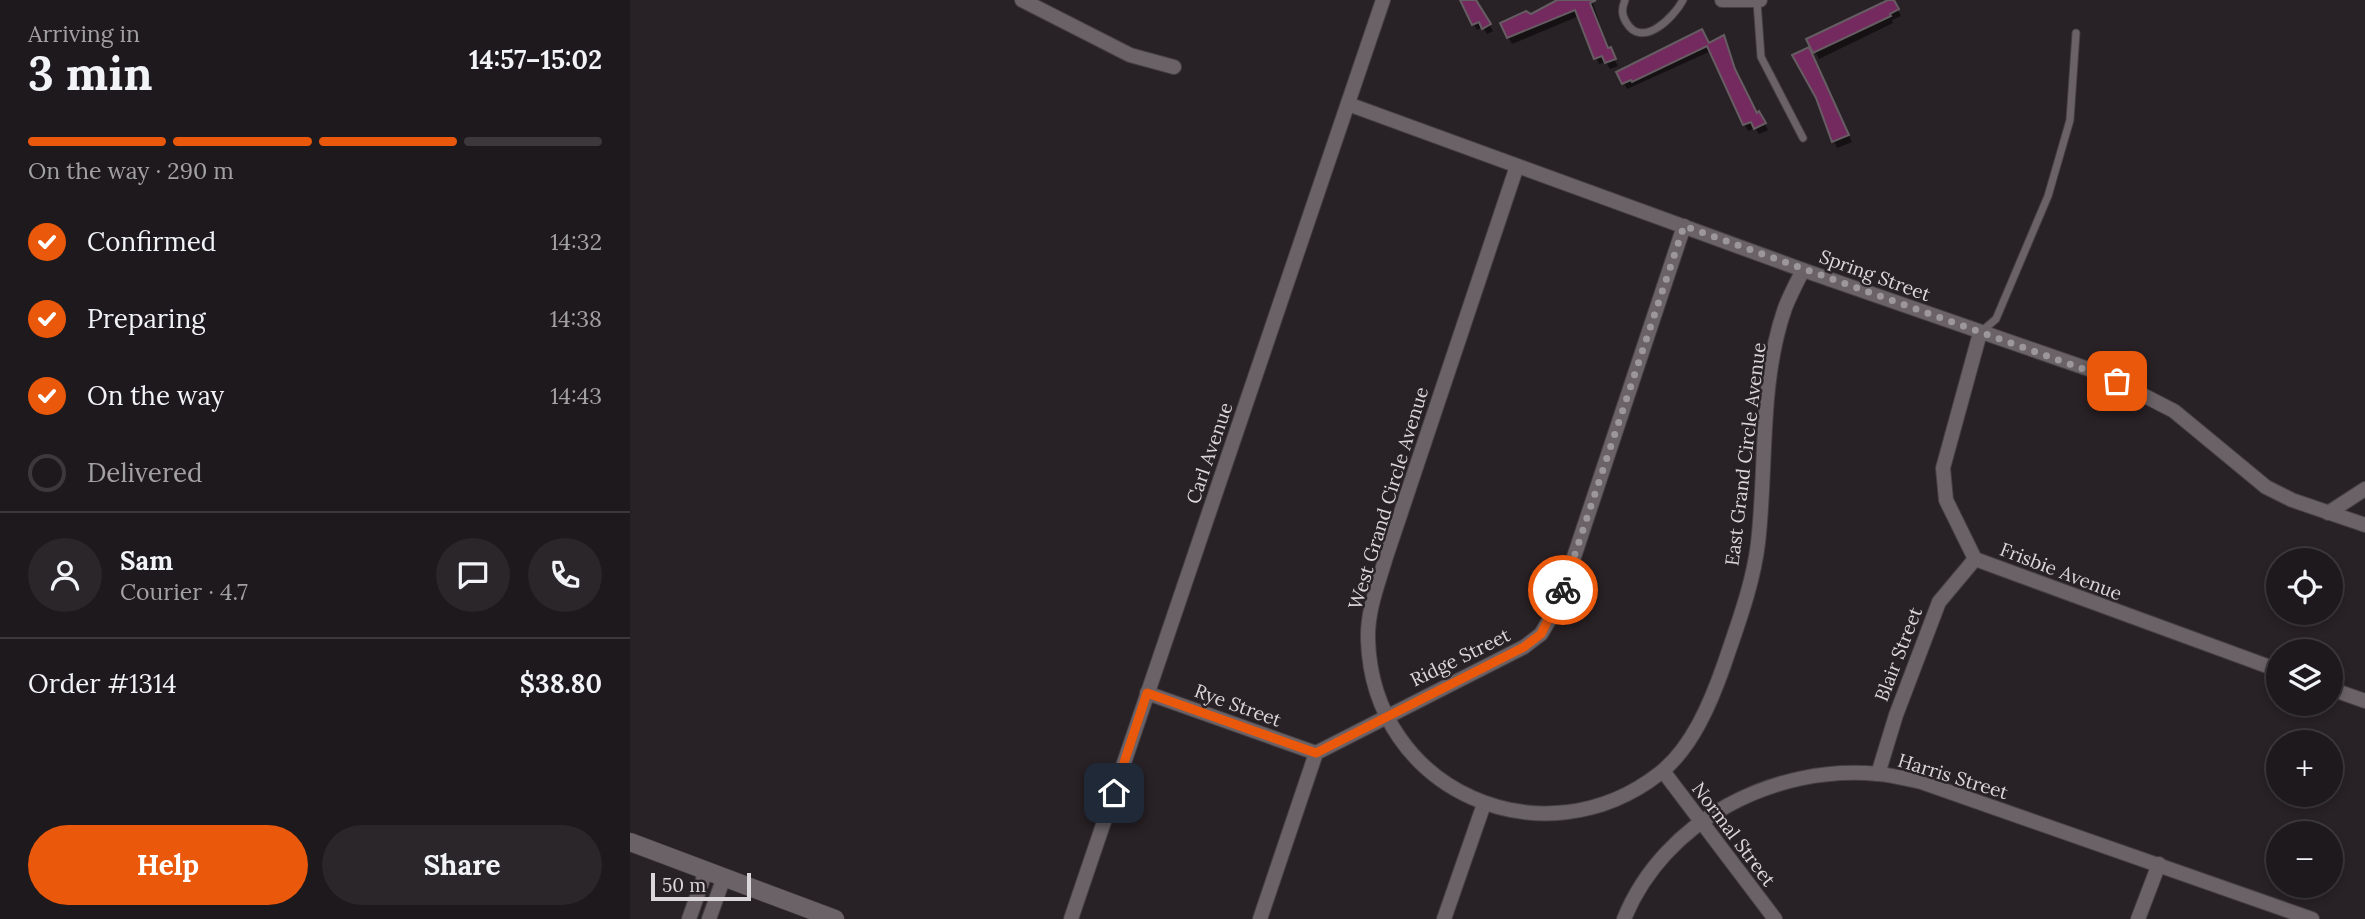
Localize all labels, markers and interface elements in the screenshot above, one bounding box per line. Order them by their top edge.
text: Arriving in [28,19,140,48]
text: 14:57–15:02 [469,43,602,76]
text: 3 min [28,44,153,103]
text: On the way · 290 m [28,156,234,185]
icon: check [28,223,66,261]
text: Confirmed [87,225,216,258]
text: 14:32 [550,227,602,256]
street label: Spring Street [1816,244,1934,306]
icon: check [28,300,66,338]
text: Preparing [87,302,206,335]
text: 14:38 [550,304,602,333]
street label: East Grand Circle Avenue [1719,341,1771,567]
pin [2087,351,2147,411]
icon: bag [2098,362,2136,400]
icon: check [28,377,66,415]
text: On the way [87,379,224,412]
text: 14:43 [550,381,602,410]
street label: West Grand Circle Avenue [1343,384,1433,612]
street label: Carl Avenue [1180,399,1238,507]
text: Delivered [87,456,203,489]
street label: Frisbie Avenue [1997,537,2125,605]
button: person [28,538,102,612]
button: chat [436,538,510,612]
button: phone [528,538,602,612]
text: Sam [120,544,173,577]
map controls [2266,548,2343,898]
button: locate [2266,548,2343,625]
courier [1528,555,1598,625]
icon: bike [1544,571,1582,609]
text: Courier · 4.7 [120,577,248,606]
street label: Blair Street [1869,603,1927,705]
street label: Ridge Street [1406,622,1514,692]
button: layers [2266,639,2343,716]
text: Order #1314 [28,667,177,700]
text: $38.80 [520,667,602,700]
street label: Rye Street [1191,678,1285,732]
button: + [2266,730,2343,807]
street label: Harris Street [1895,748,2012,804]
pin [1084,763,1144,823]
icon: home [1095,774,1133,812]
street label: Normal Street [1687,777,1781,891]
button: − [2266,821,2343,898]
button: Help [28,825,308,905]
button: Share [322,825,602,905]
scale bar [651,870,751,902]
text: 50 m [662,873,706,897]

